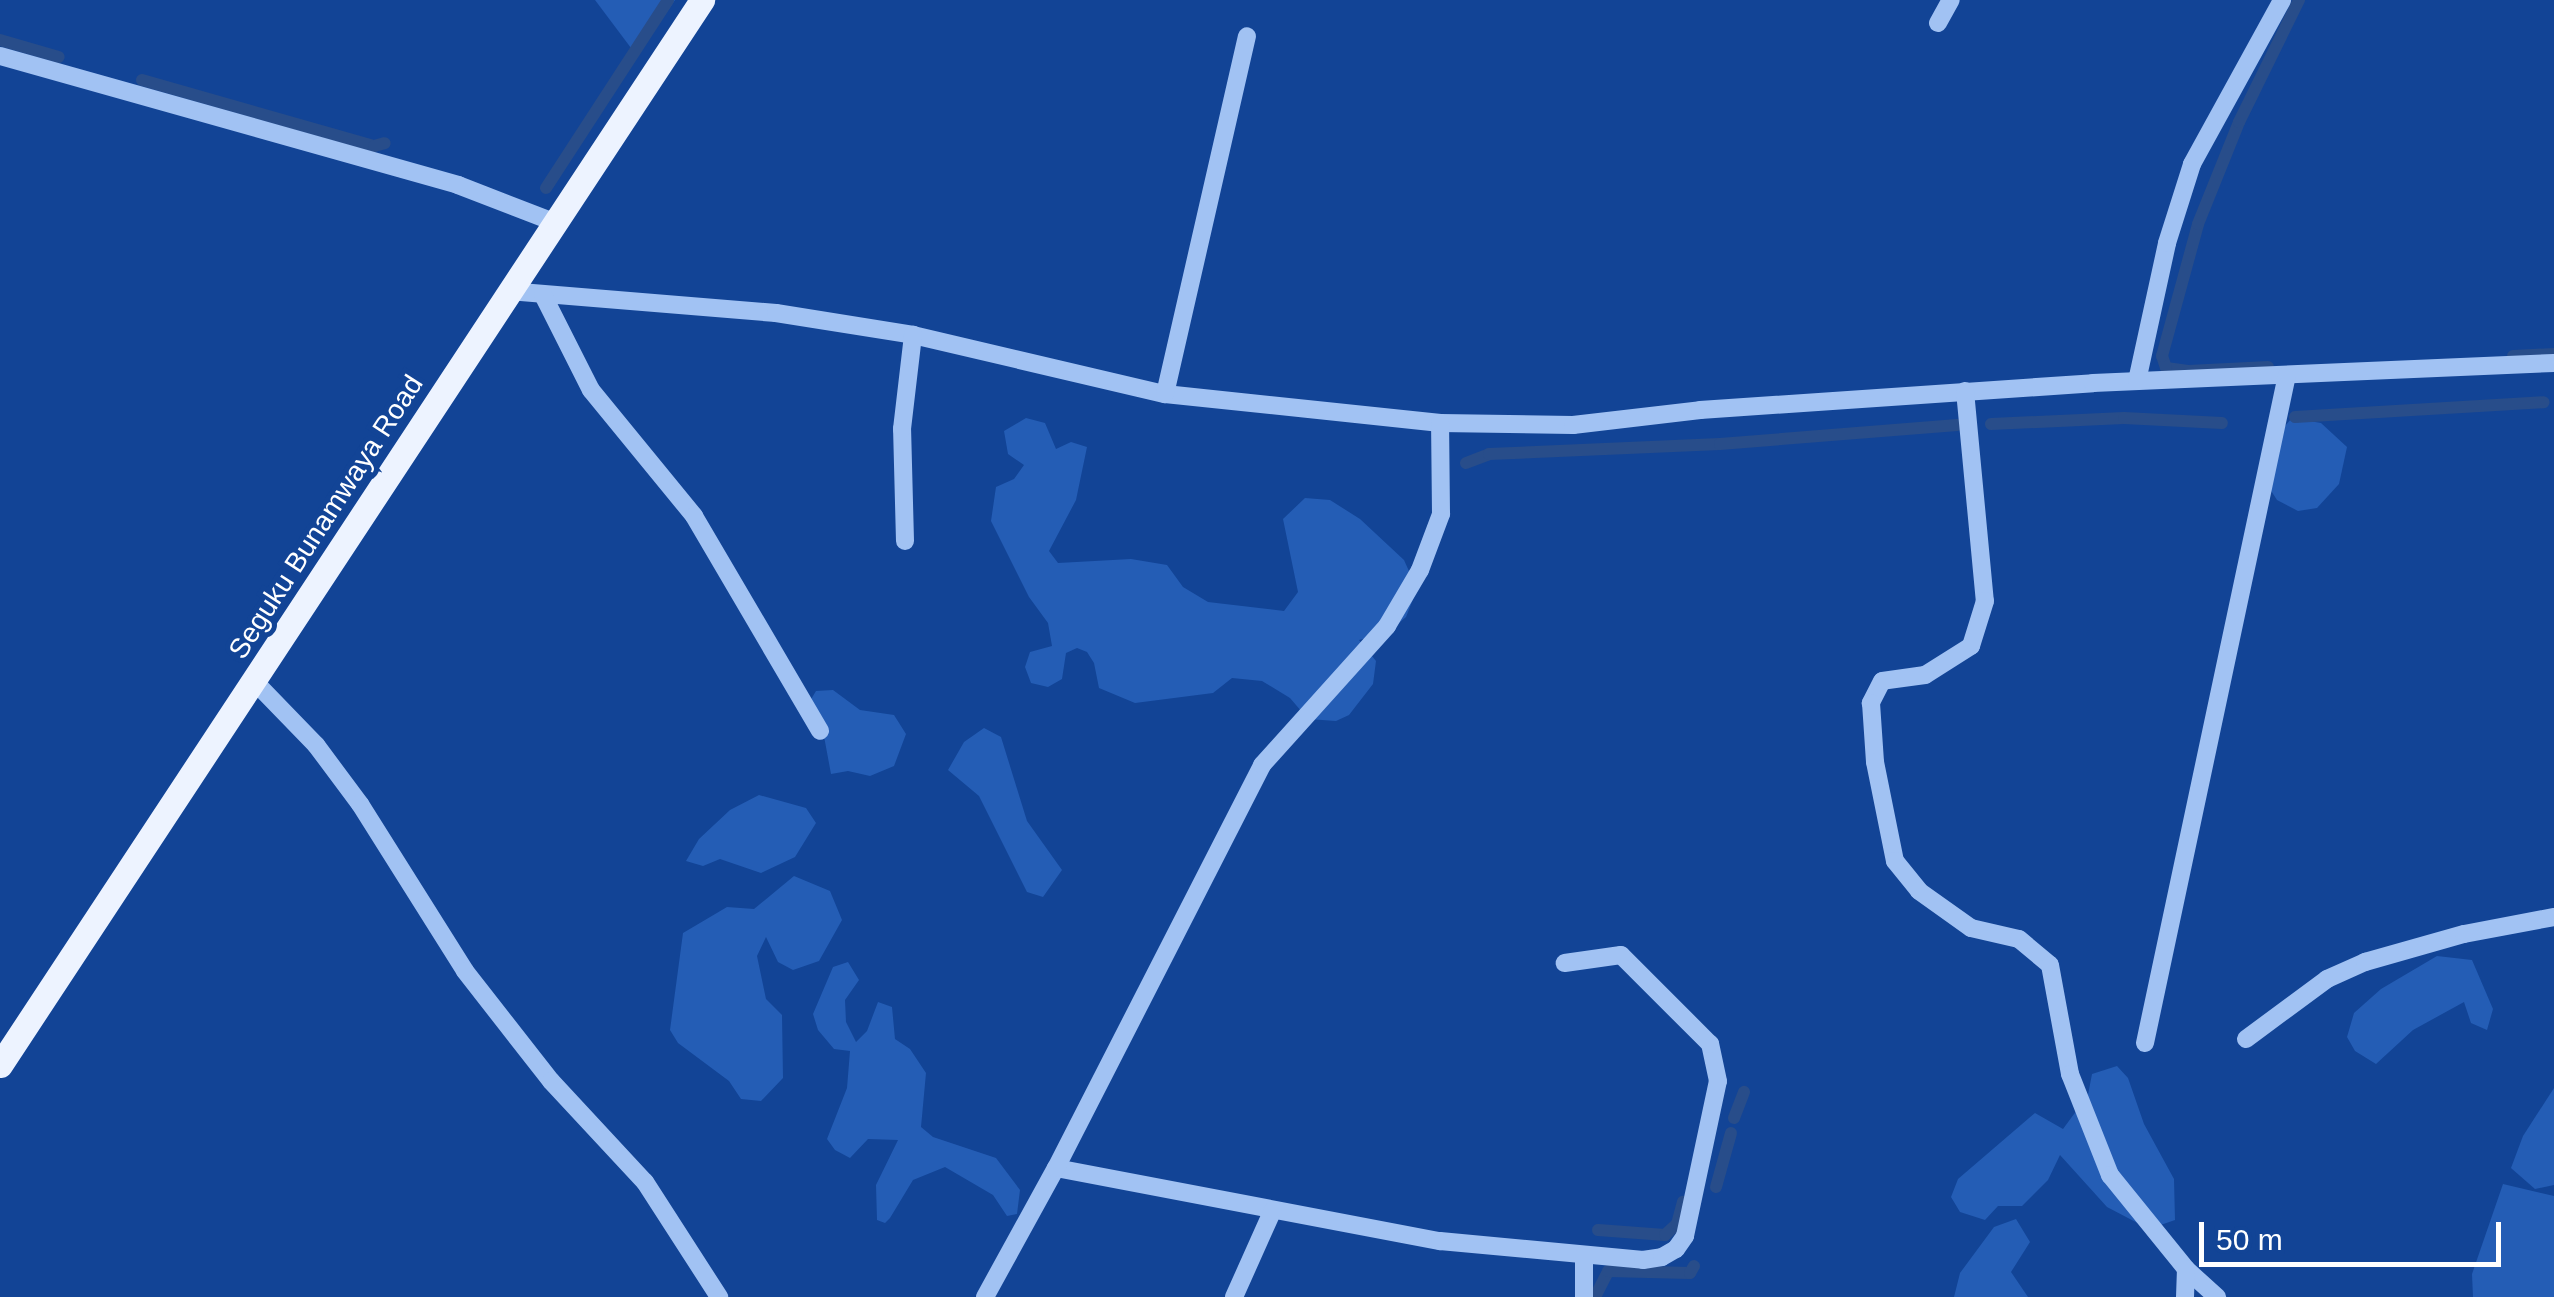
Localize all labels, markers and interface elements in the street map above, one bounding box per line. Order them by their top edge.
street label: Seguku Bunamwaya Road [222,369,430,665]
scale bar [2204,1202,2506,1264]
text: 50 m [2216,1223,2283,1256]

